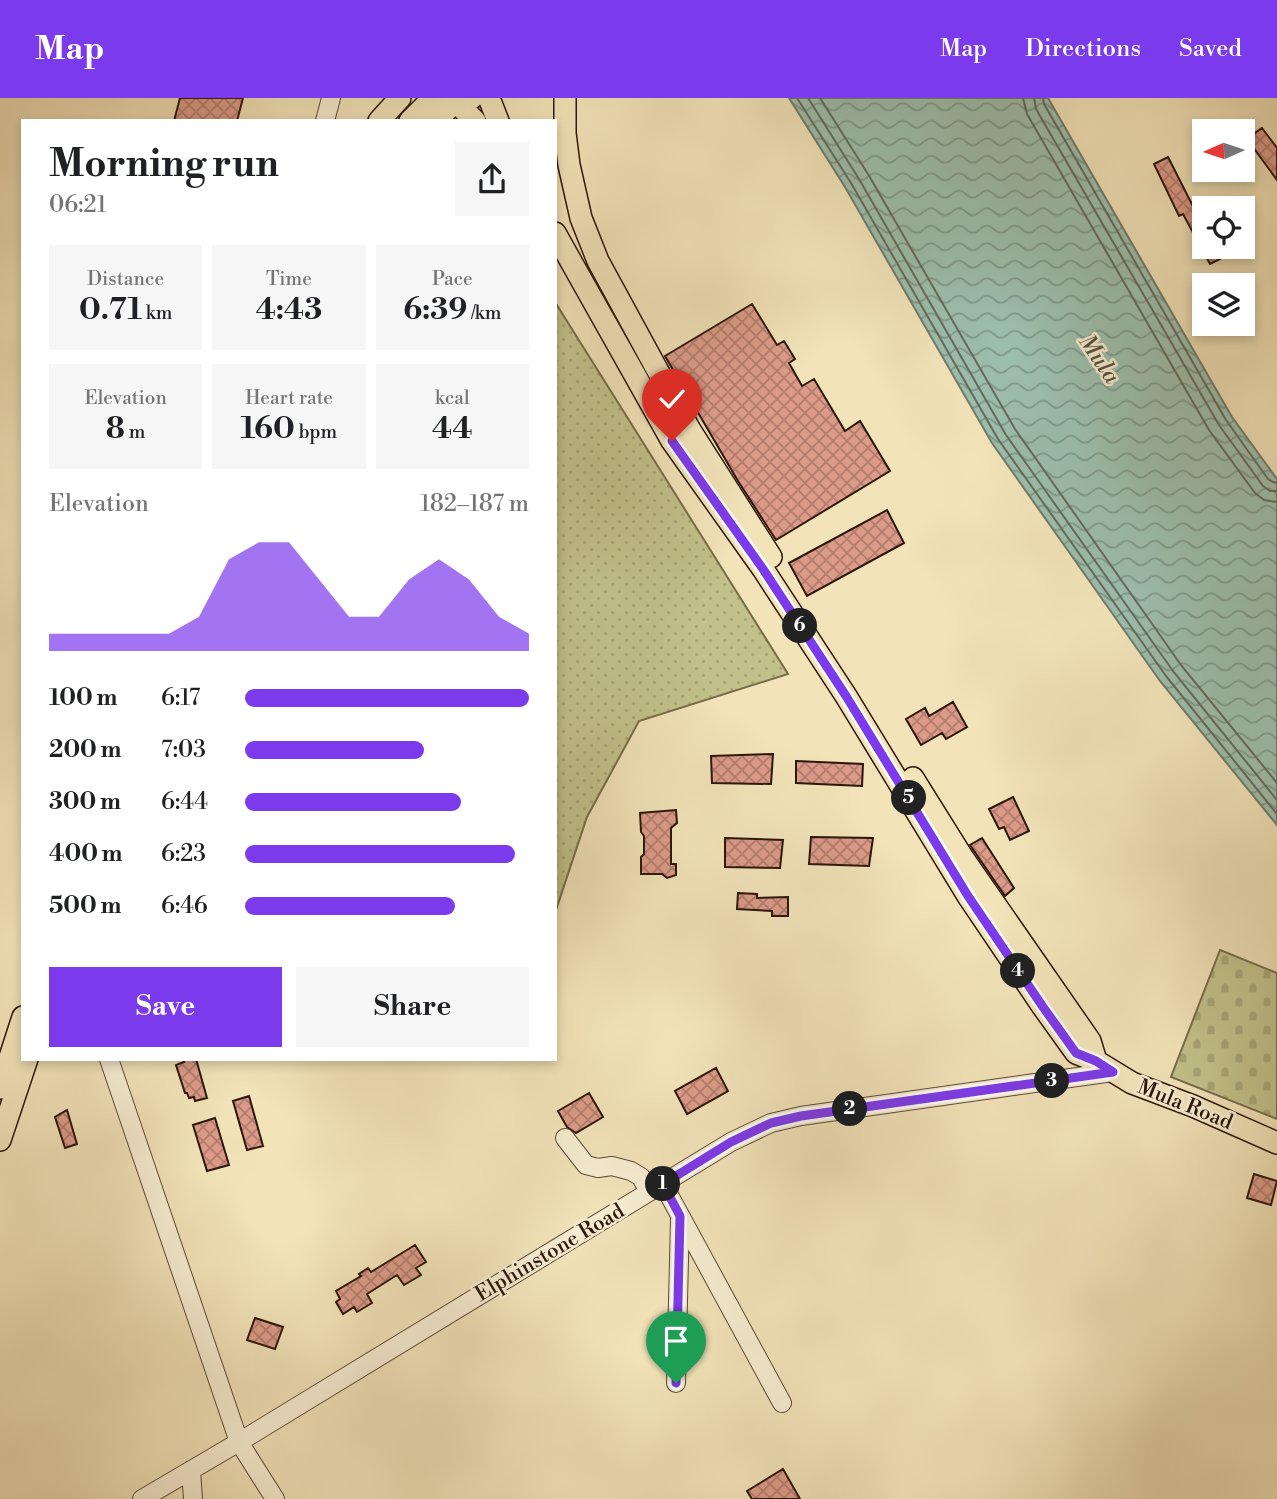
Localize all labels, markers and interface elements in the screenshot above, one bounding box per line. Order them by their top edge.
text: Map [35,29,104,70]
text: Map [940,34,987,64]
text: Directions [1025,34,1141,64]
text: Saved [1179,34,1242,64]
north arrow [1192,119,1255,182]
map controls [1192,119,1255,336]
text: Morning run [49,141,279,188]
button: share [455,142,529,216]
text: 06:21 [49,191,107,219]
button: locate [1192,196,1255,259]
text: Distance [87,267,164,291]
text: Time [266,267,312,291]
text: Pace [432,267,473,291]
button: layers [1192,273,1255,336]
text: 0.71 [79,291,142,329]
text: 4:43 [256,291,322,329]
text: 6:39 [403,291,467,329]
text: km [142,301,172,325]
text: /km [467,301,501,325]
water label: Mula [1072,329,1126,389]
pin [642,369,702,441]
icon: check [653,380,691,418]
text: Elevation [85,386,167,410]
text: Heart rate [245,386,333,410]
text: kcal [435,386,470,410]
text: 8 [106,410,125,448]
text: 160 [241,410,295,448]
text: 44 [432,410,473,448]
text: m [125,420,146,444]
text: bpm [295,420,337,444]
text: Elevation [49,490,149,518]
text: 182–187 m [420,490,529,518]
pin: 6 [782,608,818,644]
text: 6 [794,613,805,637]
text: 100 m [49,684,117,712]
text: 6:17 [161,684,200,712]
text: 200 m [49,736,121,764]
text: 7:03 [161,736,206,764]
pin: 5 [892,780,926,816]
text: 5 [903,785,914,809]
text: 300 m [49,788,121,816]
text: 6:44 [161,788,208,816]
text: 400 m [49,840,122,868]
text: 6:23 [161,840,206,868]
text: 500 m [49,892,121,920]
text: 6:46 [161,892,208,920]
pin: 4 [1000,954,1036,988]
text: 4 [1011,958,1024,982]
button: Save [49,967,282,1047]
button: Share [296,967,529,1047]
pin: 3 [1034,1063,1070,1098]
text: 3 [1046,1068,1057,1092]
street label: Mula Road [1134,1074,1236,1136]
pin: 2 [832,1091,868,1126]
text: 2 [844,1096,855,1120]
pin: 1 [646,1166,680,1202]
text: 1 [658,1171,667,1195]
street label: Elphinstone Road [471,1198,629,1308]
pin [646,1311,706,1383]
icon: arrive [657,1322,695,1360]

